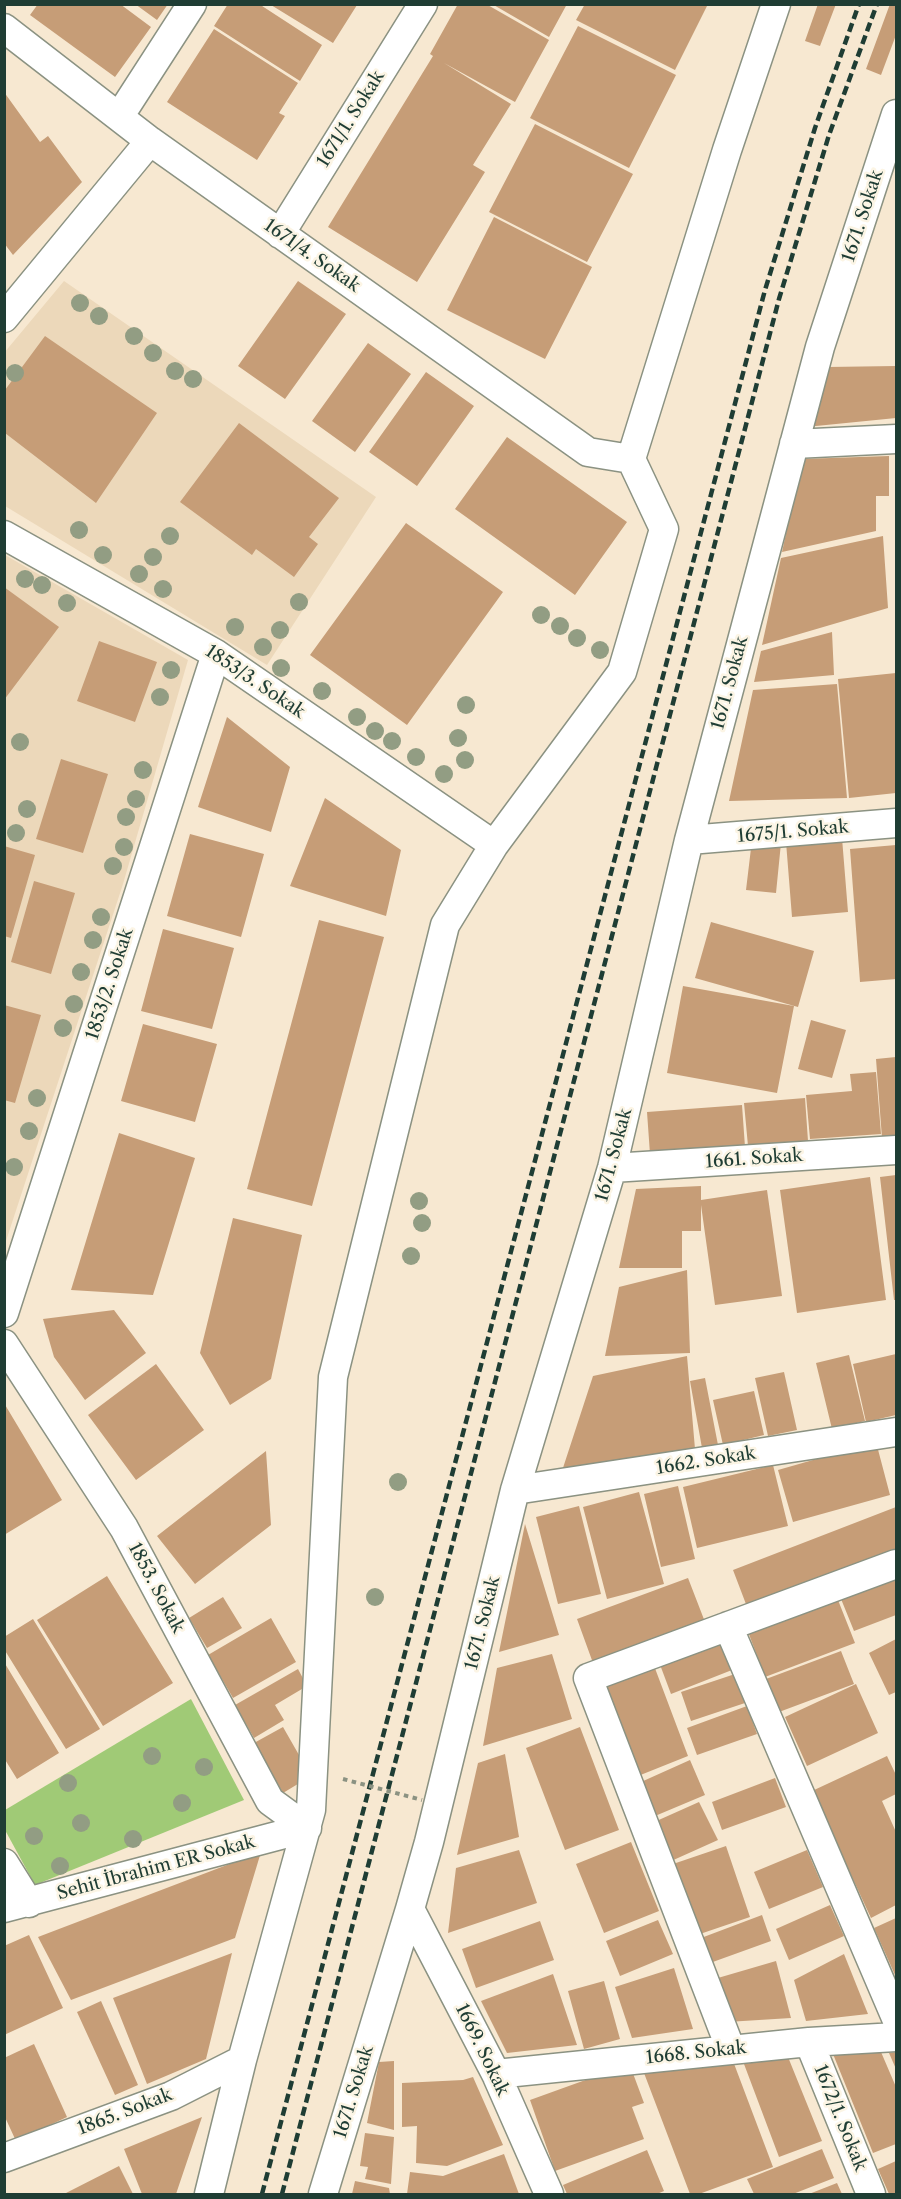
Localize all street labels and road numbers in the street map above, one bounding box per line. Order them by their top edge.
street label: 1671/1. Sokak [313,67,389,171]
street label: 1671. Sokak [838,167,888,265]
street label: 1671/4. Sokak [260,215,364,297]
street label: 1671. Sokak [707,634,753,732]
street label: 1853/3. Sokak [201,641,309,723]
street label: 1675/1. Sokak [736,816,850,848]
street label: 1853/2. Sokak [82,926,138,1042]
street label: 1671. Sokak [591,1106,637,1204]
street label: 1661. Sokak [705,1145,803,1173]
street label: 1662. Sokak [655,1442,757,1480]
street label: 1853. Sokak [123,1539,189,1637]
street label: 1671. Sokak [461,1574,505,1672]
street label: Sehit İbrahim ER Sokak [55,1831,257,1905]
street label: 1669. Sokak [450,2000,514,2100]
street label: 1668. Sokak [645,2037,747,2069]
street label: 1671. Sokak [330,2043,378,2141]
street label: 1672/1. Sokak [809,2062,871,2174]
street label: 1865. Sokak [75,2084,175,2140]

